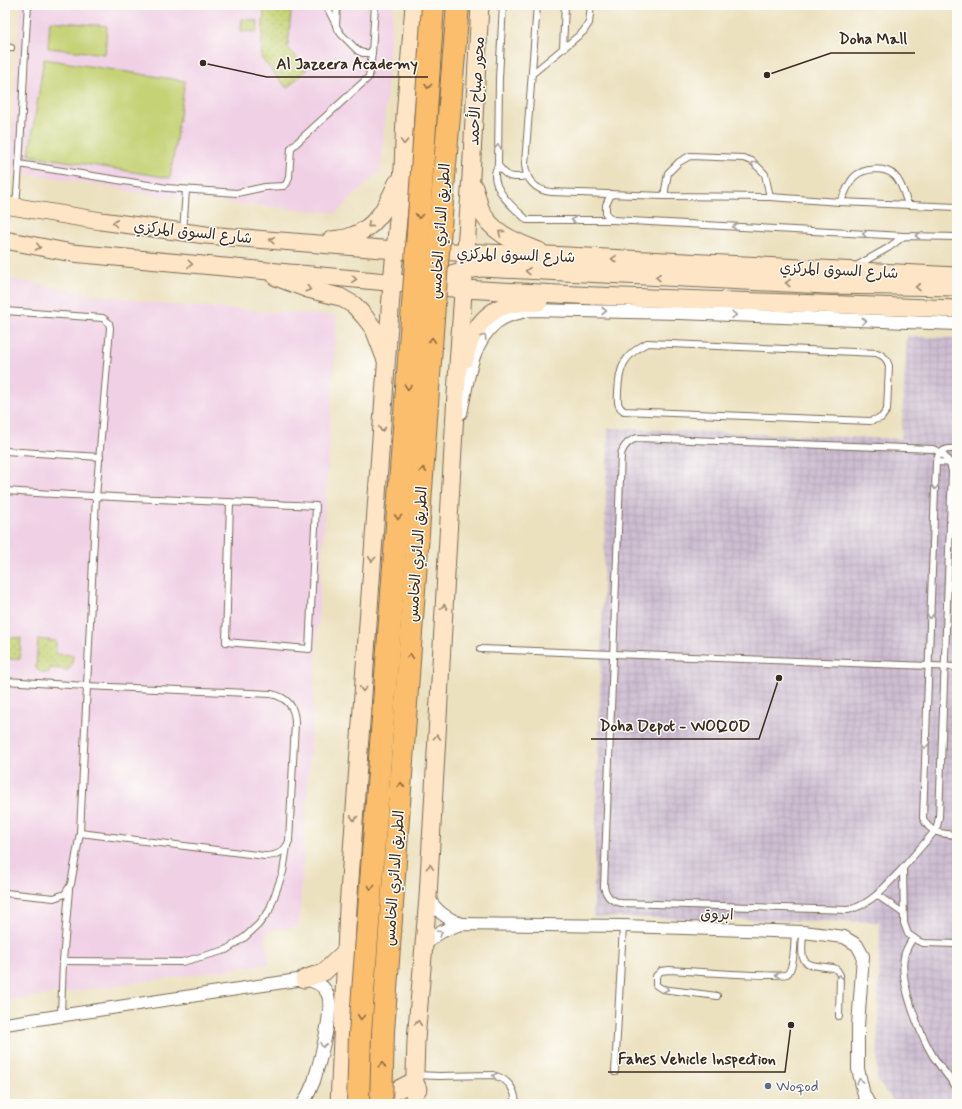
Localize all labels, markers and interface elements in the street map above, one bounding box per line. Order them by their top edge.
callout: Doha Mall [831,25,915,53]
text: Doha Mall [839,29,907,50]
street label: محور صباح الأحمد [463,36,490,146]
callout: Al Jazeera Academy [267,49,428,77]
text: Al Jazeera Academy [276,54,418,75]
one-way arrow [423,83,432,89]
one-way arrow [400,139,409,145]
one-way arrow [494,144,502,150]
street label: الطريق الدائري الخامس [426,162,456,300]
one-way arrow [751,162,758,169]
one-way arrow [415,213,424,219]
one-way arrow [571,216,577,224]
street label: شارع السوق المركزي [133,217,253,249]
one-way arrow [112,219,118,228]
one-way arrow [368,220,375,227]
one-way arrow [732,222,738,231]
one-way arrow [862,229,868,238]
one-way arrow [498,231,505,238]
one-way arrow [915,231,921,240]
one-way arrow [269,235,275,244]
one-way arrow [35,242,42,250]
street label: شارع السوق المركزي [456,244,576,268]
one-way arrow [611,255,617,263]
street label: شارع السوق المركزي [779,258,899,284]
one-way arrow [187,260,194,269]
one-way arrow [525,266,531,275]
one-way arrow [655,272,661,281]
one-way arrow [351,274,357,283]
one-way arrow [785,279,791,287]
one-way arrow [915,282,921,291]
one-way arrow [305,284,312,293]
one-way arrow [601,307,607,315]
one-way arrow [731,311,737,319]
one-way arrow [861,316,867,325]
one-way arrow [479,335,486,342]
one-way arrow [427,337,436,343]
one-way arrow [403,384,412,390]
one-way arrow [377,426,386,432]
one-way arrow [418,467,427,473]
one-way arrow [931,484,939,490]
street label: الطريق الدائري الخامس [403,485,433,623]
one-way arrow [394,514,403,520]
one-way arrow [368,556,377,562]
one-way arrow [440,604,448,610]
one-way arrow [926,613,934,619]
one-way arrow [405,653,414,659]
one-way arrow [358,686,367,692]
callout: Doha Depot - WOQOD [591,711,759,739]
text: Doha Depot - WOQOD [600,716,750,737]
one-way arrow [432,734,441,740]
one-way arrow [921,743,930,749]
one-way arrow [396,782,405,788]
street label: الطريق الدائري الخامس [380,809,410,947]
one-way arrow [349,815,358,821]
one-way arrow [425,863,434,870]
one-way arrow [366,884,375,890]
street label: ابروق [700,904,734,926]
one-way arrow [436,930,443,937]
one-way arrow [775,971,781,979]
one-way arrow [835,974,843,981]
one-way arrow [662,985,669,993]
one-way arrow [357,1014,366,1020]
one-way arrow [413,1020,422,1026]
one-way arrow [319,1042,328,1048]
callout: Fahes Vehicle Inspection [608,1044,785,1072]
text: Fahes Vehicle Inspection [618,1049,776,1070]
one-way arrow [378,1062,386,1068]
one-way arrow [492,1073,498,1081]
place label: Woqod [776,1077,819,1097]
one-way arrow [857,1078,865,1084]
marker: Woqod [763,1081,773,1091]

